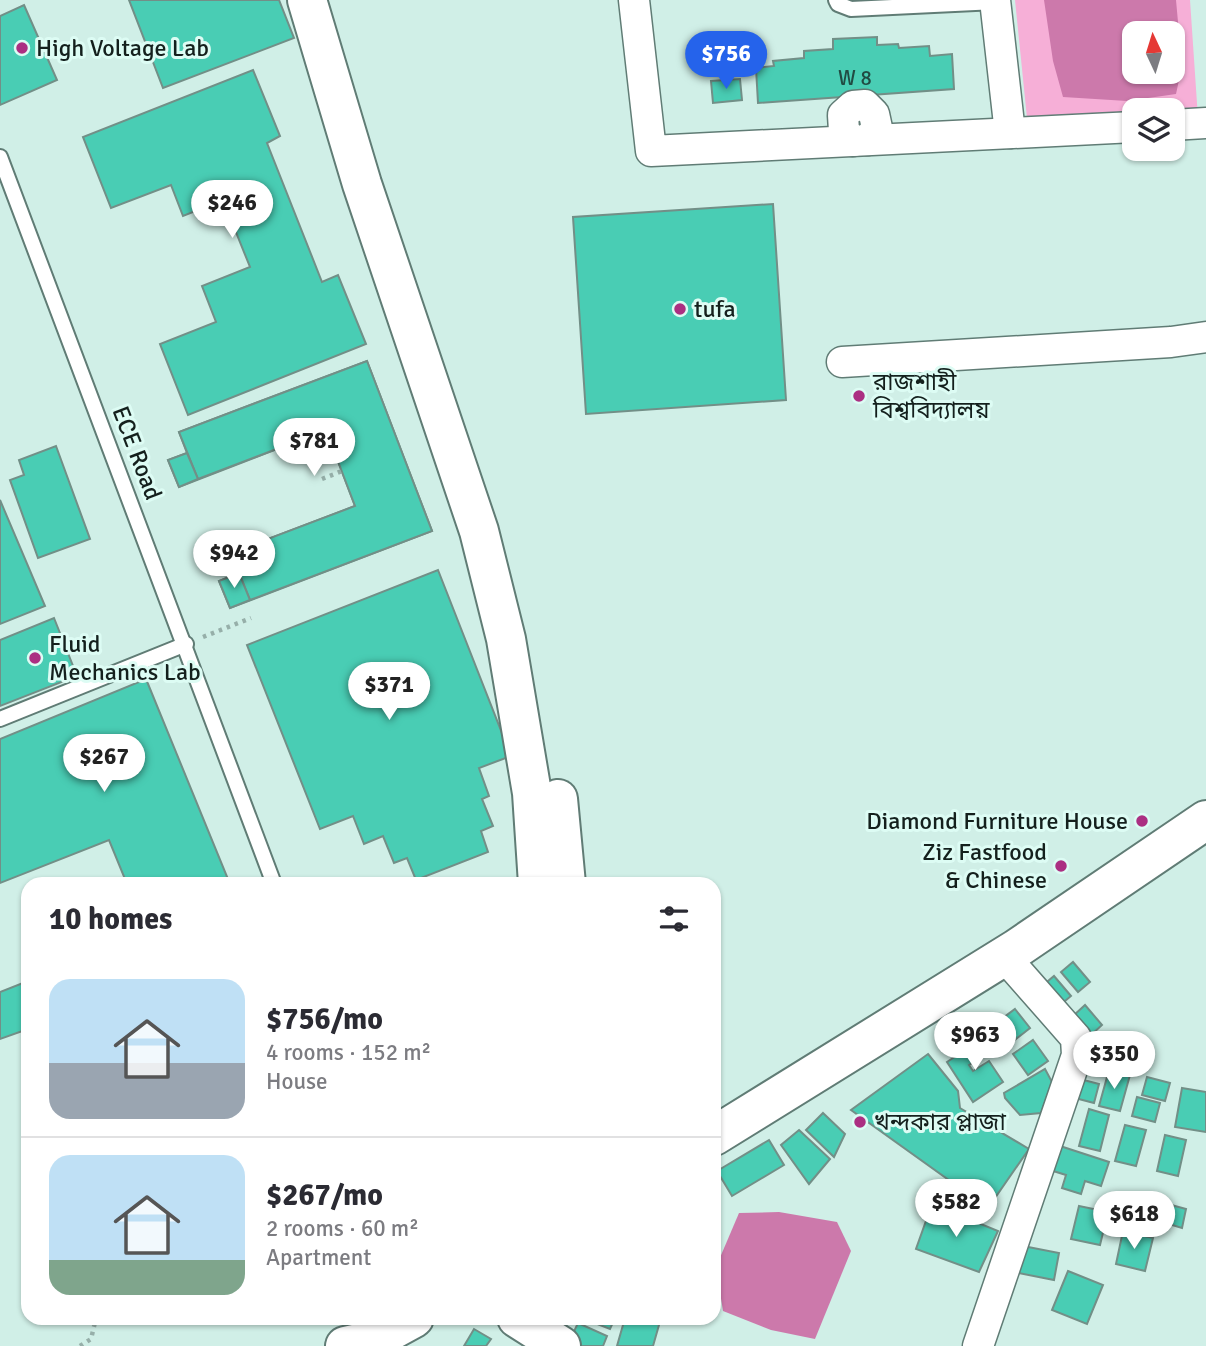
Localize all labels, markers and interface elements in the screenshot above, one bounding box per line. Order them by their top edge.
north arrow [1122,21,1185,84]
map controls [1122,21,1185,161]
pin: $756 [685,32,767,91]
place label: High Voltage Lab [36,33,209,63]
text: $756 [701,39,751,68]
marker: High Voltage Lab [14,40,30,56]
house number: W 8 [838,65,872,91]
button: layers [1122,98,1185,161]
pin: $246 [191,180,273,240]
text: $246 [207,188,257,217]
place label: tufa [694,294,736,324]
marker: tufa [672,301,688,317]
place label: রাজশাহী বিশ্ববিদ্যালয় [872,367,990,425]
marker: রাজশাহী বিশ্ববিদ্যালয় [851,388,867,404]
street label: ECE Road [105,402,169,504]
pin: $781 [273,419,355,478]
text: $781 [289,426,339,455]
pin: $942 [193,530,275,590]
text: $942 [209,538,259,567]
place label: Fluid Mechanics Lab [49,629,201,687]
marker: Fluid Mechanics Lab [27,650,43,666]
pin: $371 [348,662,430,722]
text: $371 [364,670,414,699]
pin: $267 [63,734,145,794]
text: $267 [79,742,129,771]
place label: Diamond Furniture House [866,806,1128,836]
marker: Diamond Furniture House [1134,813,1150,829]
place label: Ziz Fastfood & Chinese [922,837,1047,895]
marker: Ziz Fastfood & Chinese [1053,858,1069,874]
icon: filters [655,900,693,938]
text: 10 homes [49,901,172,938]
text: $756/mo [266,1001,383,1038]
icon: home [105,1007,189,1091]
pin: $963 [934,1012,1016,1072]
text: $963 [950,1020,1000,1049]
pin: $350 [1073,1032,1155,1091]
text: 4 rooms · 152 m² [266,1038,431,1067]
text: $350 [1089,1039,1139,1068]
text: House [266,1067,328,1096]
place label: খন্দকার প্লাজা [874,1107,1007,1137]
marker: খন্দকার প্লাজা [852,1114,868,1130]
text: $267/mo [266,1177,383,1214]
pin: $582 [915,1180,997,1239]
icon: home [105,1183,189,1267]
text: $582 [931,1187,981,1216]
pin: $618 [1093,1192,1175,1251]
text: $618 [1109,1199,1159,1228]
text: 2 rooms · 60 m² [266,1214,419,1243]
text: Apartment [266,1243,371,1272]

